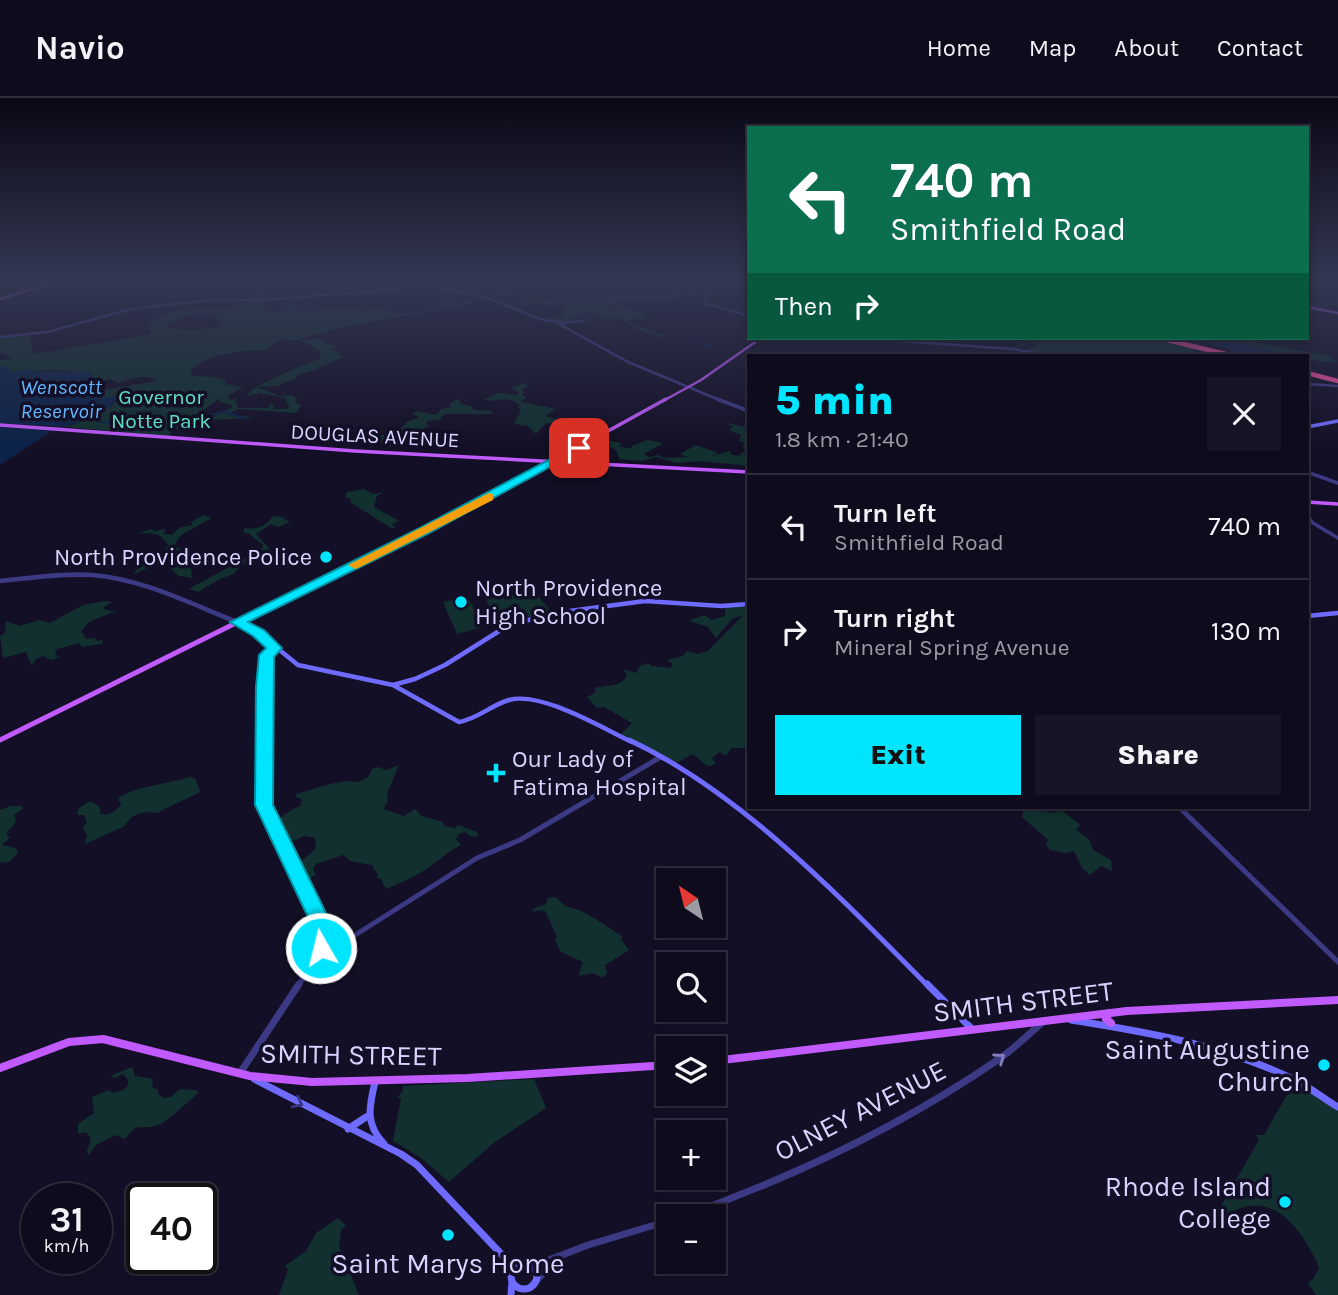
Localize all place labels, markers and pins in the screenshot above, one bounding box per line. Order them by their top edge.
pin [549,418,609,478]
place label: North Providence Police [54,543,312,571]
marker: North Providence Police [318,549,334,565]
place label: North Providence High School [475,574,662,630]
marker: North Providence High School [453,594,469,610]
place label: Our Lady of Fatima Hospital [512,745,687,801]
marker: Our Lady of Fatima Hospital [486,763,506,783]
place label: Saint Augustine Church [1105,1033,1310,1098]
marker: Saint Augustine Church [1316,1057,1332,1073]
place label: Rhode Island College [1105,1170,1271,1235]
marker: Rhode Island College [1277,1194,1293,1210]
marker: Saint Marys Home [440,1227,456,1243]
place label: Saint Marys Home [331,1247,565,1280]

